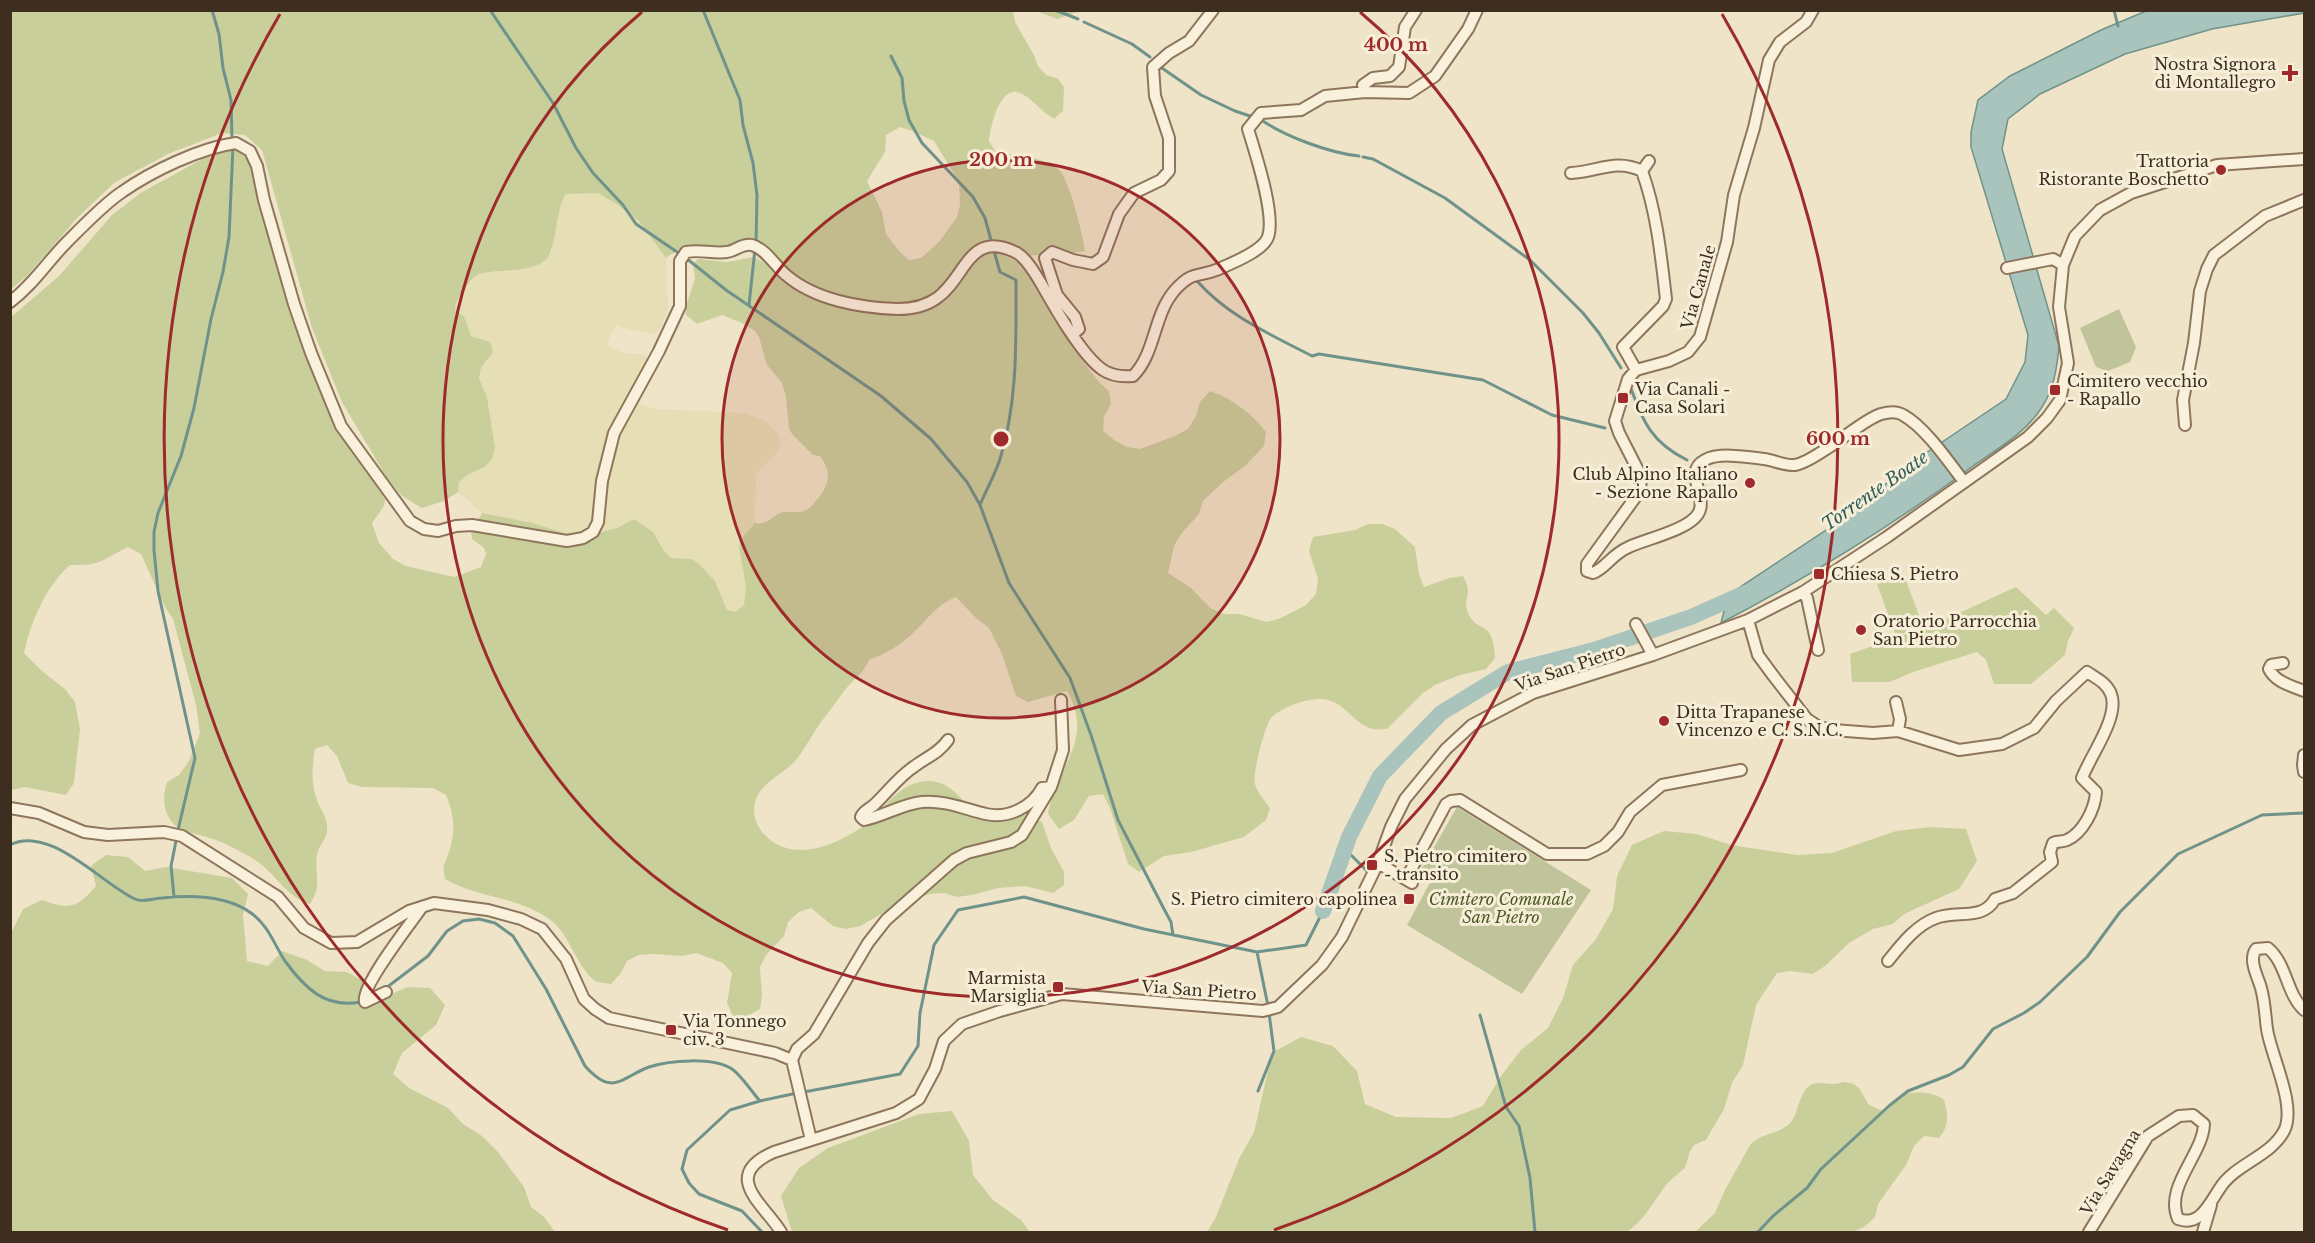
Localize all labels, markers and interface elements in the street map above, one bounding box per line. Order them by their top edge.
text: 400 m [1364,34,1428,56]
place label: Nostra Signora di Montallegro [2154,54,2276,92]
marker: Nostra Signora di Montallegro [2281,64,2299,82]
text: 200 m [969,149,1033,171]
place label: Trattoria Ristorante Boschetto [2039,151,2209,189]
marker: Trattoria Ristorante Boschetto [2214,163,2228,177]
street label: Via Canale [1676,242,1720,333]
place label: Cimitero vecchio - Rapallo [2067,371,2208,409]
place label: Via Canali - Casa Solari [1634,379,1730,417]
marker: Cimitero vecchio - Rapallo [2048,383,2062,397]
marker: Via Canali - Casa Solari [1616,391,1630,405]
text: 600 m [1806,428,1870,450]
centre of rings [991,429,1011,449]
water label: Torrente Boate [1818,446,1932,536]
place label: Club Alpino Italiano - Sezione Rapallo [1573,464,1738,502]
marker: Club Alpino Italiano - Sezione Rapallo [1743,476,1757,490]
place label: Chiesa S. Pietro [1831,564,1959,584]
marker: Chiesa S. Pietro [1812,567,1826,581]
place label: Oratorio Parrocchia San Pietro [1873,611,2037,649]
marker: Oratorio Parrocchia San Pietro [1854,623,1868,637]
street label: Via San Pietro [1511,639,1628,696]
place label: Ditta Trapanese Vincenzo e C. S.N.C. [1675,702,1843,740]
marker: Ditta Trapanese Vincenzo e C. S.N.C. [1657,714,1671,728]
place label: S. Pietro cimitero - transito [1384,846,1527,884]
marker: S. Pietro cimitero - transito [1365,858,1379,872]
place label: S. Pietro cimitero capolinea [1171,889,1397,909]
park label: Cimitero Comunale San Pietro [1429,889,1574,927]
marker: S. Pietro cimitero capolinea [1402,892,1416,906]
place label: Marmista Marsiglia [967,968,1046,1006]
street label: Via San Pietro [1140,976,1257,1004]
marker: Marmista Marsiglia [1051,980,1065,994]
place label: Via Tonnego civ. 3 [682,1011,786,1049]
marker: Via Tonnego civ. 3 [664,1023,678,1037]
street label: Via Savagna [2075,1125,2145,1220]

